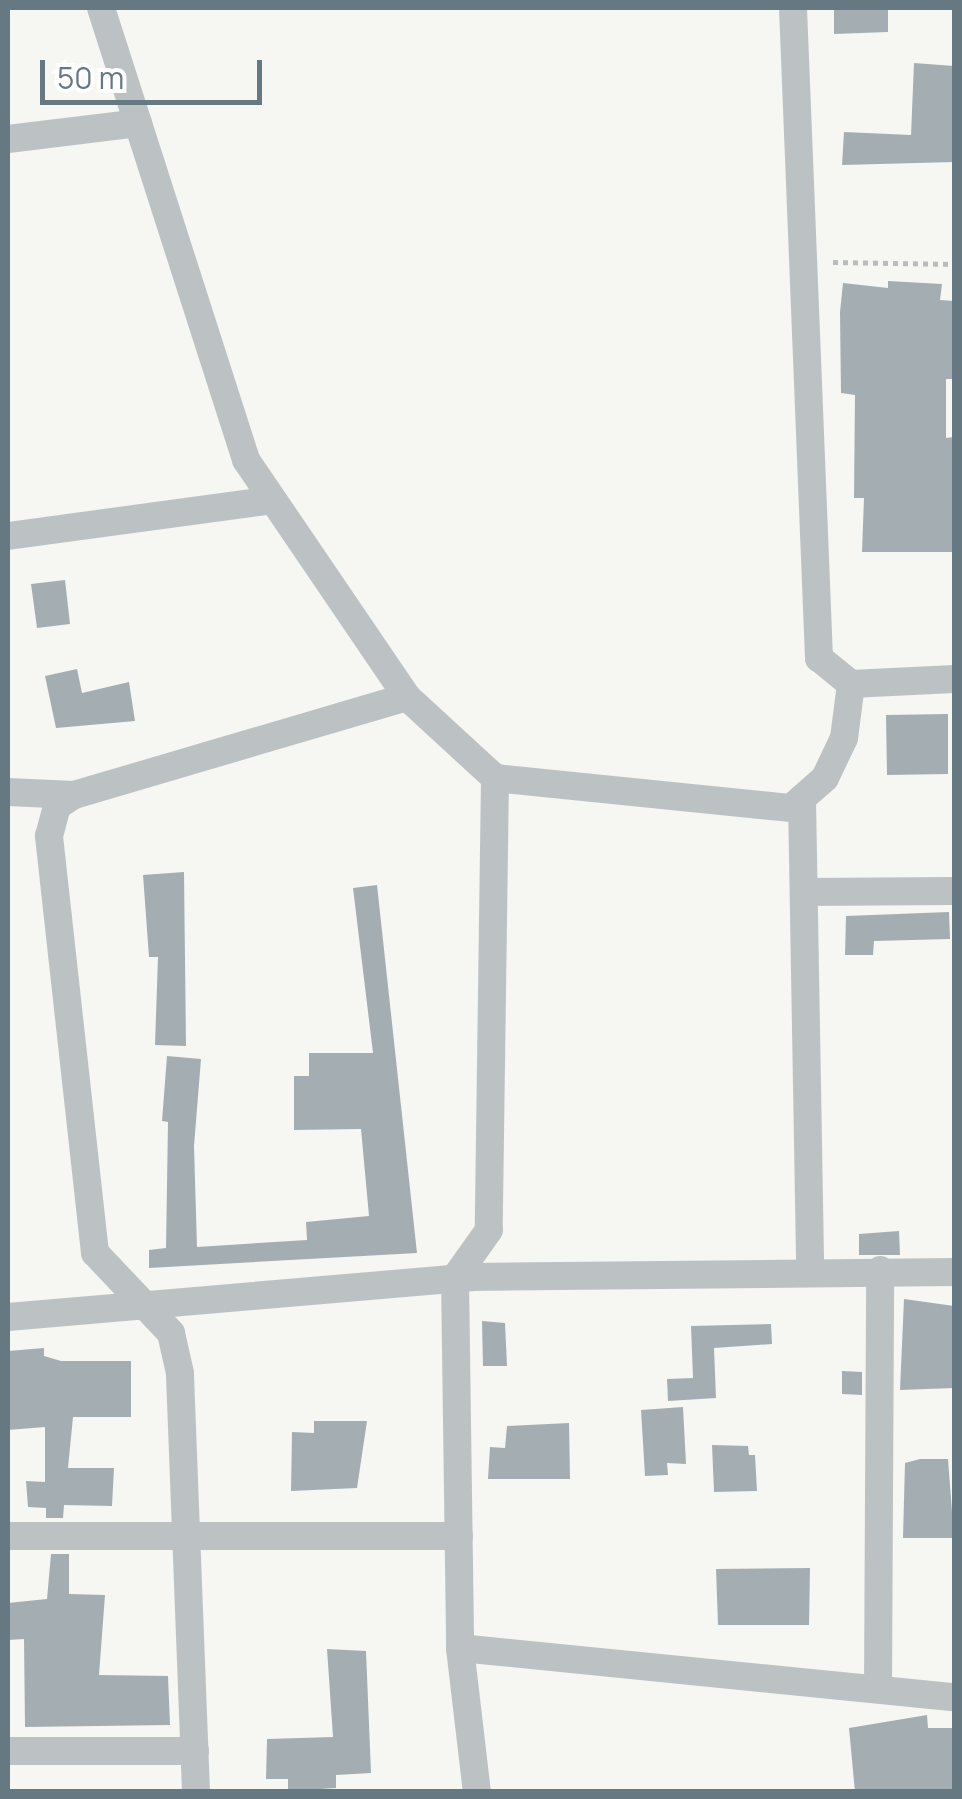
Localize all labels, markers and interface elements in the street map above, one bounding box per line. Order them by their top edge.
scale bar [45,40,268,102]
text: 50 m [57,57,124,98]

